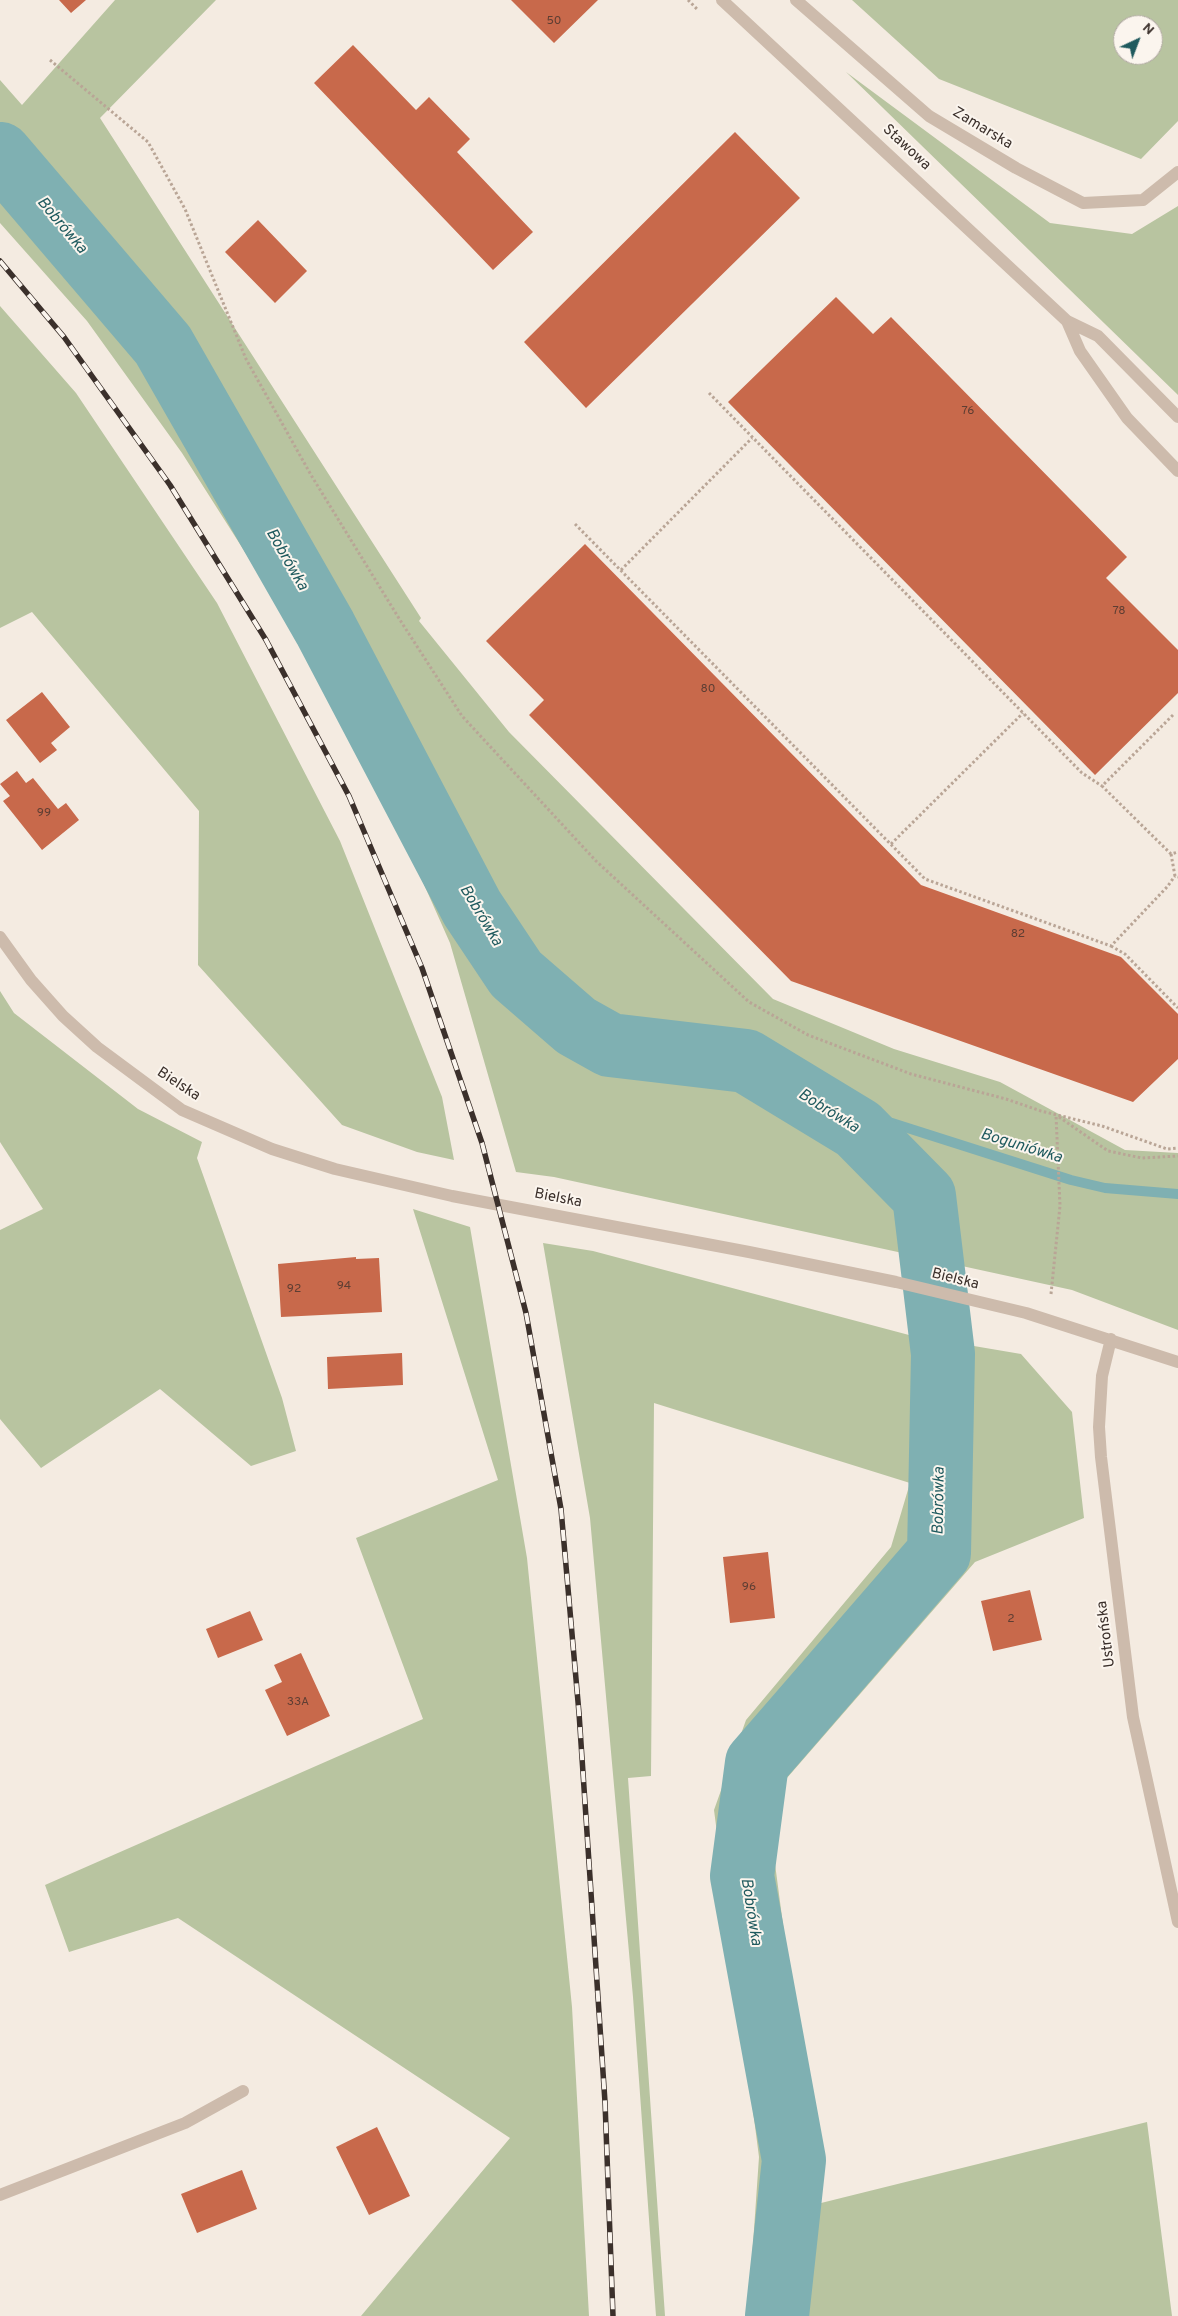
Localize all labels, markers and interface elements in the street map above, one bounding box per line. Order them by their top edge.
house number: 50 [546,15,562,29]
north arrow [1113,15,1163,65]
text: N [1138,20,1157,39]
street label: Zamarska [949,104,1015,154]
street label: Stawowa [878,121,934,175]
water label: Bobrówka [32,194,90,258]
house number: 76 [962,405,974,419]
water label: Bobrówka [261,526,311,594]
house number: 78 [1112,605,1126,619]
house number: 80 [701,683,715,697]
house number: 99 [37,807,51,821]
water label: Bobrówka [454,882,506,950]
house number: 82 [1011,928,1025,942]
street label: Bielska [153,1064,203,1106]
water label: Bobrówka [794,1086,862,1138]
water label: Boguniówka [978,1126,1064,1168]
street label: Bielska [533,1186,583,1212]
street label: Bielska [929,1265,981,1295]
house number: 94 [337,1280,351,1294]
house number: 92 [287,1283,301,1297]
water label: Bobrówka [930,1467,950,1535]
house number: 96 [742,1581,756,1595]
street label: Ustrońska [1094,1600,1120,1668]
house number: 2 [1007,1613,1015,1627]
house number: 33A [287,1696,309,1710]
water label: Bobrówka [735,1877,765,1947]

